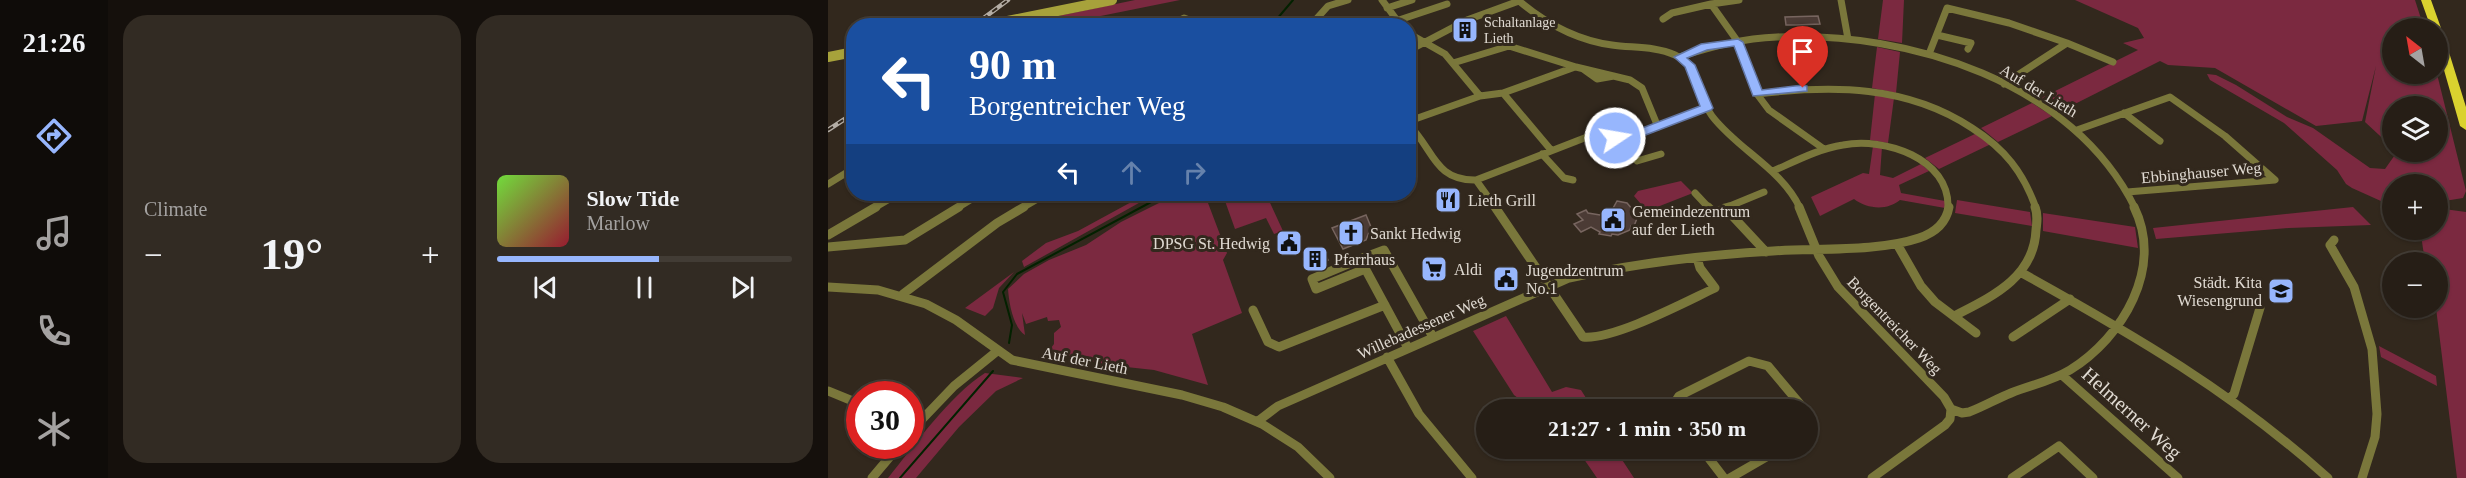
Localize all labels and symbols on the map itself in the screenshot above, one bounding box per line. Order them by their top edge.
building icon: Schaltanlage Lieth [1450,15,1480,45]
place label: Schaltanlage Lieth [1484,15,1556,46]
north arrow [2382,18,2448,84]
pin [1777,26,1828,88]
street label: Auf der Lieth [1997,61,2080,120]
position arrow [1583,106,1647,170]
street label: Ebbinghauser Weg [2140,159,2262,187]
restaurant icon: Lieth Grill [1433,185,1463,215]
place label: Lieth Grill [1468,192,1537,209]
place label: Gemeindezentrum auf der Lieth [1632,203,1751,238]
public building icon: Gemeindezentrum auf der Lieth [1598,205,1628,235]
church icon: Sankt Hedwig [1336,218,1366,248]
place label: Sankt Hedwig [1370,225,1461,243]
public building icon: DPSG St. Hedwig [1274,228,1304,258]
place label: DPSG St. Hedwig [1153,235,1270,253]
building icon: Pfarrhaus [1300,244,1330,274]
place label: Pfarrhaus [1334,251,1395,268]
supermarket icon: Aldi [1419,254,1449,284]
place label: Aldi [1454,261,1483,278]
place label: Jugendzentrum No.1 [1526,262,1624,297]
public building icon: Jugendzentrum No.1 [1491,264,1521,294]
street label: Borgentreicher Weg [1843,273,1945,378]
place label: Städt. Kita Wiesengrund [2177,274,2262,310]
school or university icon: Städt. Kita Wiesengrund [2266,276,2296,306]
street label: Willebadessener Weg [1355,291,1488,363]
street label: Auf der Lieth [1041,344,1129,377]
street label: Helmerner Weg [2077,363,2186,464]
speed limit sign: 30 [846,381,924,459]

